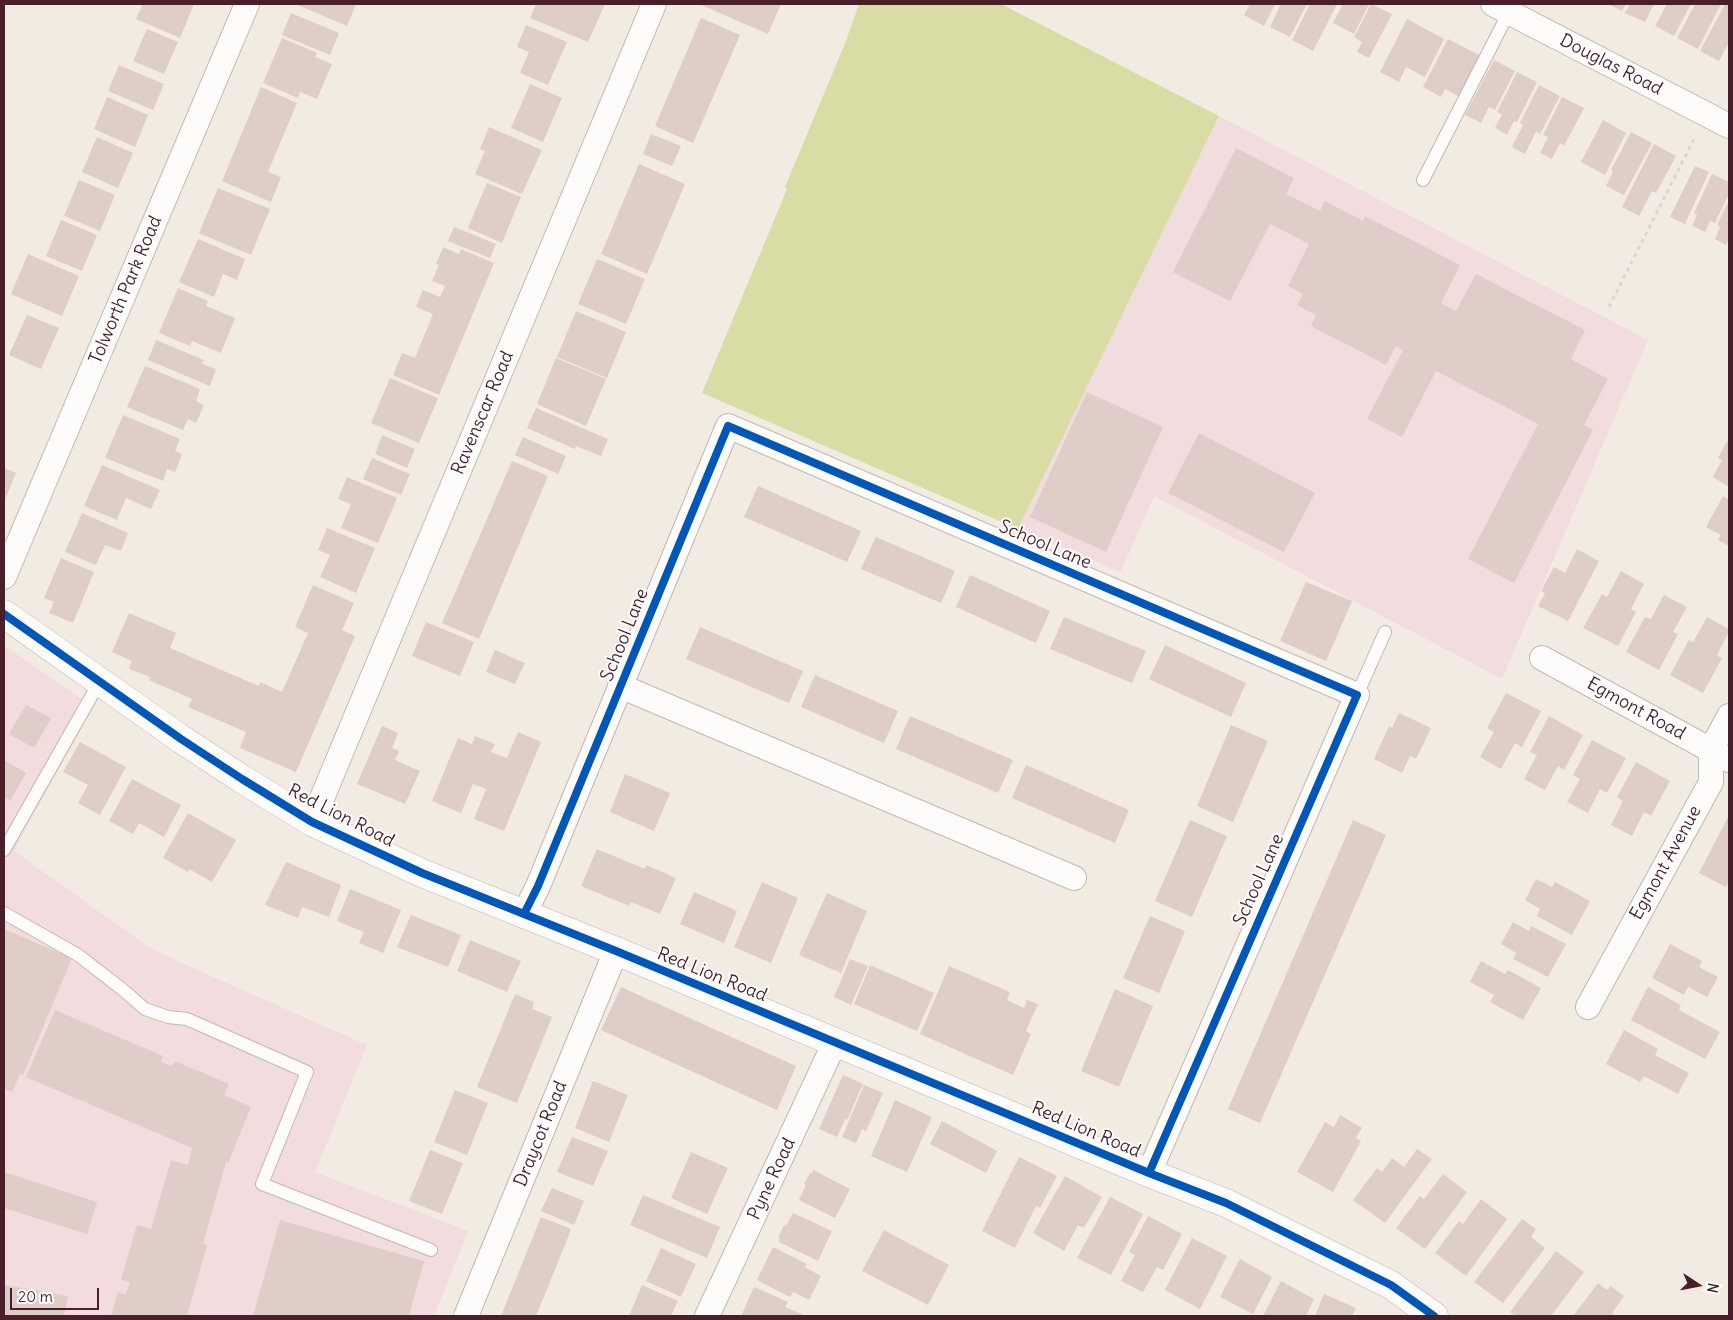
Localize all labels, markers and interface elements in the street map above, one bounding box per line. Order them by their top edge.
street label: Douglas Road [1556,30,1666,100]
street label: Tolworth Park Road [85,213,167,367]
street label: Ravenscar Road [447,348,519,478]
street label: School Lane [996,516,1094,574]
street label: School Lane [597,585,653,685]
street label: Egmont Road [1583,673,1689,745]
street label: Red Lion Road [284,780,398,852]
street label: Egmont Avenue [1626,802,1706,924]
street label: School Lane [1229,831,1289,929]
street label: Red Lion Road [654,943,770,1007]
street label: Draycot Road [510,1078,572,1190]
street label: Red Lion Road [1028,1097,1144,1163]
street label: Pyne Road [744,1135,800,1223]
north arrow [1673,1260,1723,1310]
scale bar [12,1278,101,1310]
text: N [1703,1281,1722,1294]
text: 20 m [18,1287,53,1306]

